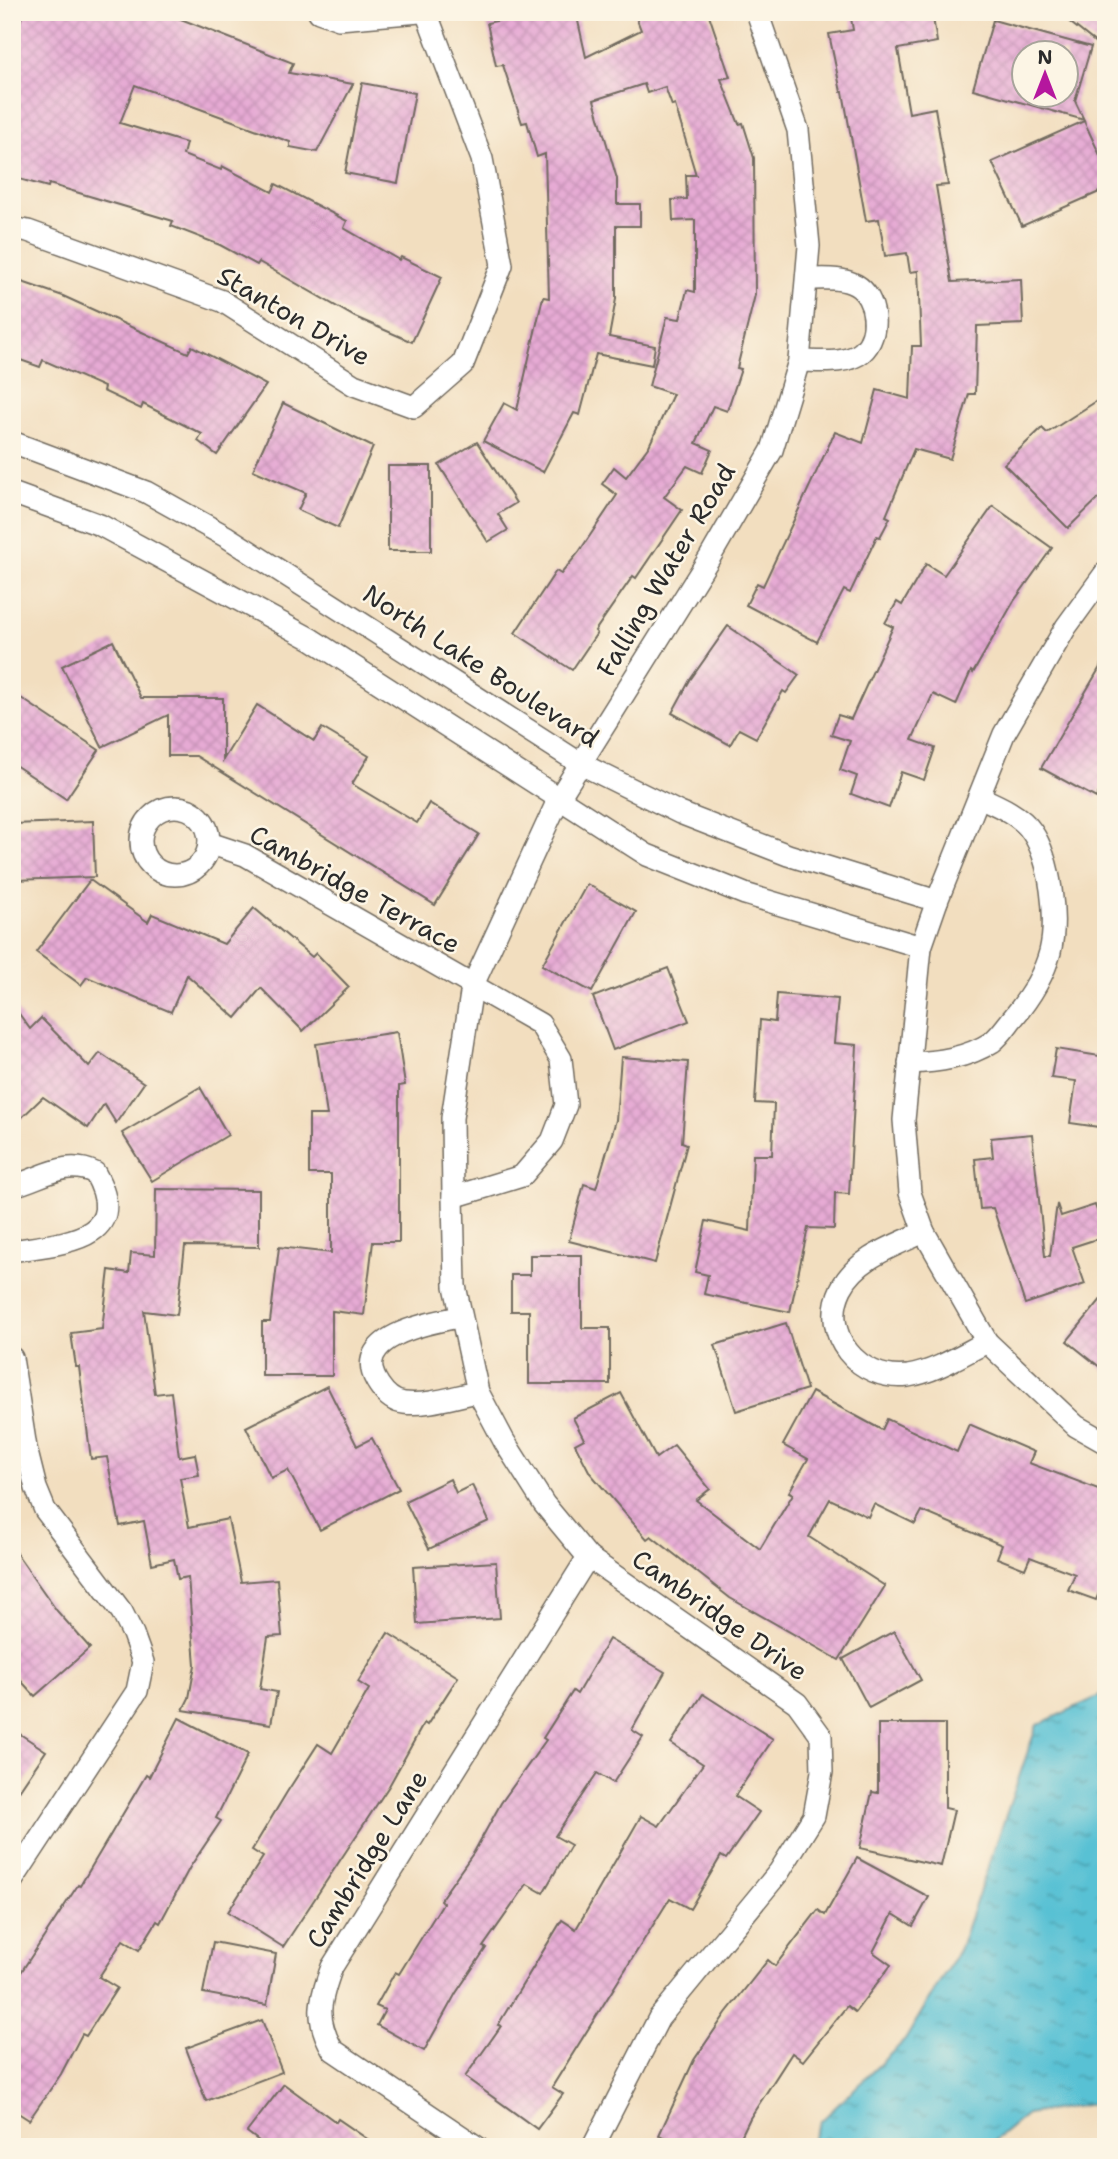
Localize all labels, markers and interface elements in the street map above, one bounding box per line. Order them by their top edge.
north arrow [1010,38,1080,108]
text: N [1037,45,1053,70]
street label: Stanton Drive [211,258,377,374]
street label: Falling Water Road [588,457,743,683]
street label: North Lake Boulevard [356,576,606,755]
street label: Cambridge Terrace [244,816,467,961]
street label: Cambridge Drive [625,1541,815,1688]
street label: Cambridge Lane [298,1763,435,1954]

